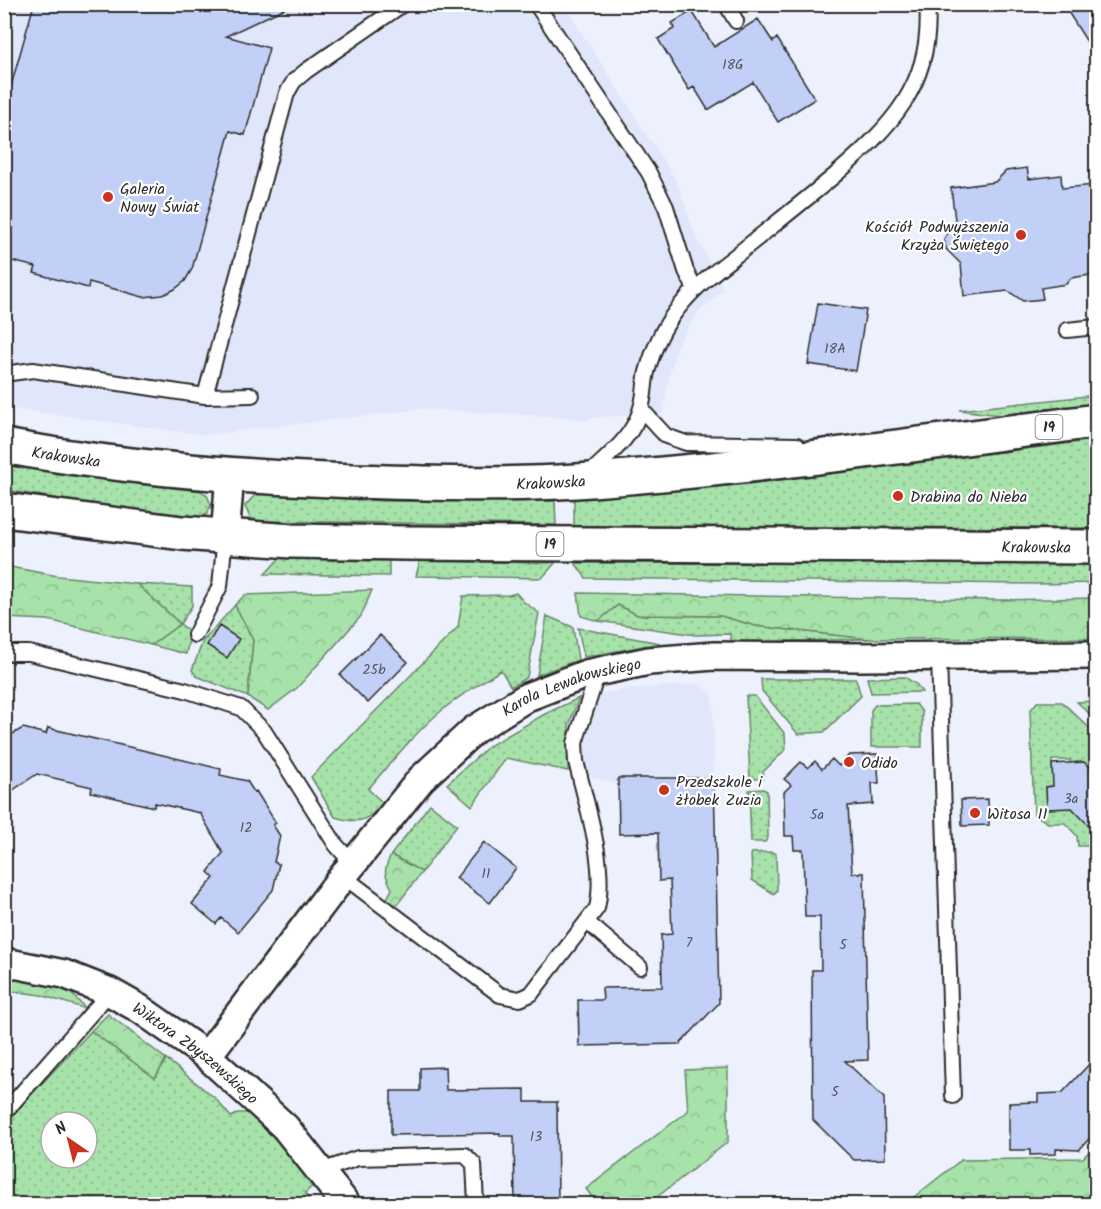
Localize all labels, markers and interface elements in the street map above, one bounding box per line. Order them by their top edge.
house number: 18G [722,54,744,76]
place label: Galeria Nowy Świat [120,177,200,220]
marker: Galeria Nowy Świat [101,190,115,204]
place label: Kościół Podwyższenia Krzyża Świętego [865,215,1009,258]
marker: Kościół Podwyższenia Krzyża Świętego [1014,228,1028,242]
house number: 18A [824,338,846,360]
road number: 19 [1036,415,1062,439]
street label: Krakowska [29,440,102,475]
street label: Krakowska [516,469,587,497]
place label: Drabina do Nieba [910,485,1027,510]
marker: Drabina do Nieba [891,489,905,503]
road number: 19 [536,532,564,556]
street label: Krakowska [1001,535,1071,561]
street label: Karola Lewakowskiego [497,652,643,724]
house number: 25b [362,659,386,681]
place label: Odido [861,751,898,776]
marker: Odido [842,755,856,769]
place label: Przedszkole i żłobek Zuzia [676,770,763,813]
marker: Przedszkole i żłobek Zuzia [657,783,671,797]
house number: 3a [1064,788,1078,810]
place label: Witosa 11 [987,802,1048,827]
house number: 5a [810,804,824,826]
marker: Witosa 11 [968,806,982,820]
house number: 12 [240,817,252,839]
house number: 11 [482,863,490,885]
house number: 7 [686,932,693,954]
house number: 5 [839,934,848,956]
street label: Wiktora Zbyszewskiego [128,996,263,1111]
house number: 5 [831,1081,840,1103]
north arrow [39,1110,99,1170]
text: N [50,1116,73,1142]
house number: 13 [530,1126,542,1148]

